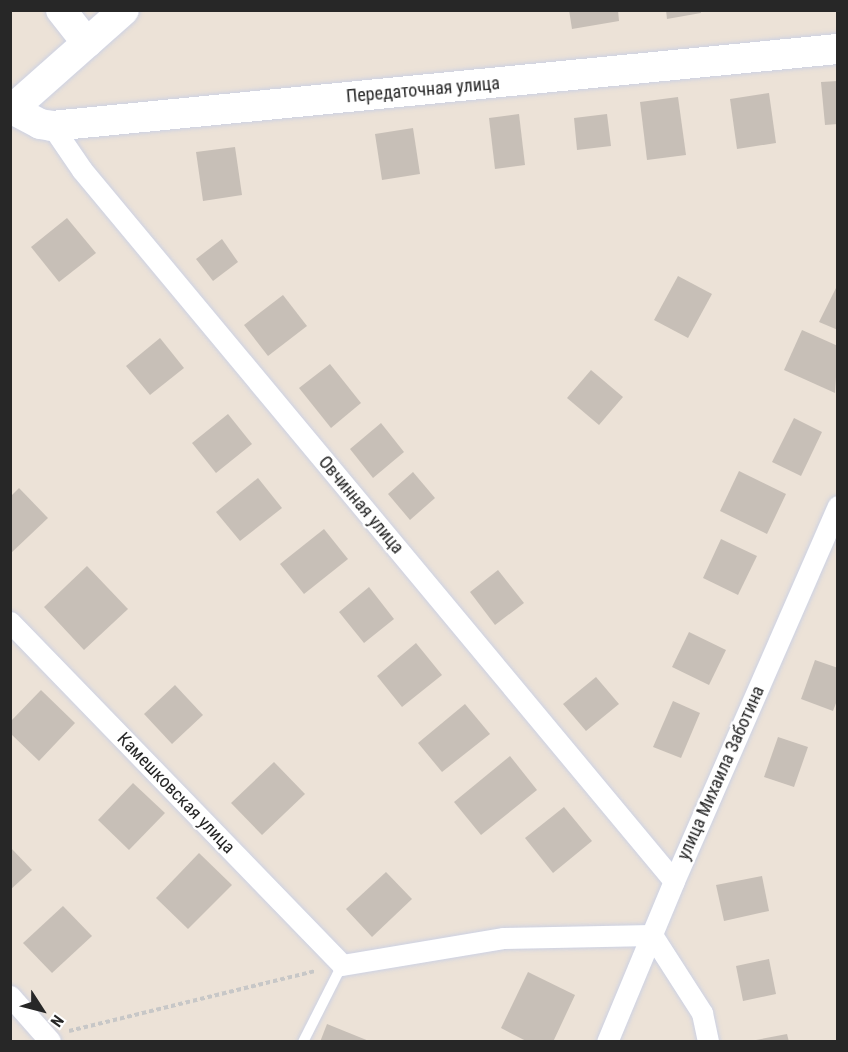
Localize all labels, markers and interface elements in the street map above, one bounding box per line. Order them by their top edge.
street label: Передаточная улица [345,73,501,107]
street label: Овчинная улица [314,452,408,558]
street label: улица Михаила Заботина [673,683,769,863]
street label: Камешковская улица [113,728,239,858]
north arrow [12,980,72,1040]
text: N [46,1011,68,1030]

